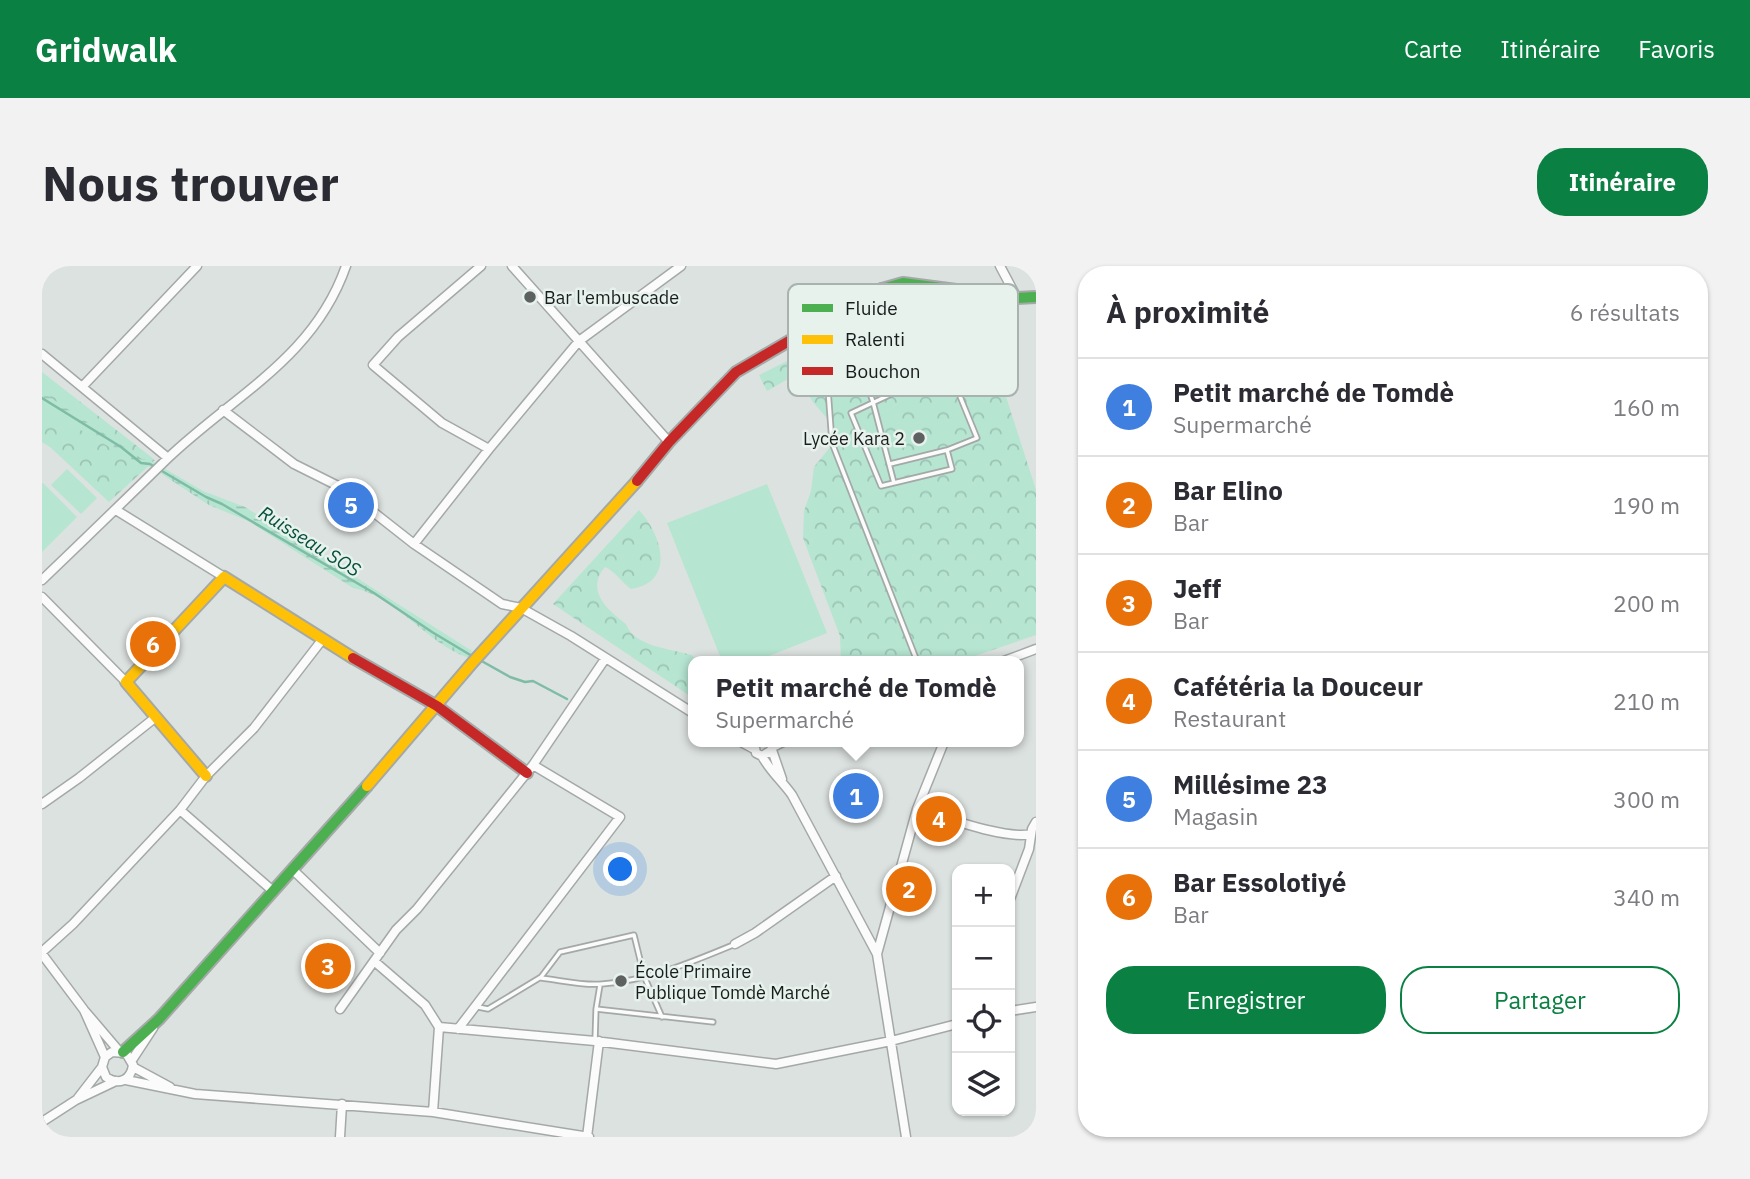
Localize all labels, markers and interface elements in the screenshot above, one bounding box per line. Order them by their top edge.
text: Gridwalk [35,28,177,71]
text: Carte [1404,33,1462,65]
text: Itinéraire [1500,33,1600,65]
text: Favoris [1638,33,1715,65]
button: Itinéraire [1537,148,1708,216]
text: Nous trouver [42,151,339,214]
legend [788,284,1018,396]
place label: Bar l'embuscade [544,286,679,309]
marker: Bar l'embuscade [522,289,538,305]
text: À proximité [1106,292,1269,331]
text: Fluide [845,296,898,320]
text: 6 résultats [1570,297,1680,327]
text: Ralenti [845,327,905,351]
text: Bouchon [845,359,921,383]
text: Petit marché de Tomdè [1173,375,1454,409]
text: 1 [1122,392,1136,422]
text: 160 m [1613,392,1680,422]
text: Supermarché [1173,409,1312,439]
place label: Lycée Kara 2 [803,427,905,450]
marker: Lycée Kara 2 [911,430,927,446]
text: Bar Elino [1173,473,1283,507]
pin: 5 [328,479,374,531]
text: 2 [1122,490,1136,520]
text: 190 m [1613,490,1680,520]
water label: Ruisseau SOS [255,500,365,582]
text: Bar [1173,507,1209,537]
text: Jeff [1173,571,1221,605]
text: 3 [1122,588,1136,618]
text: 200 m [1613,588,1680,618]
text: Bar [1173,605,1209,635]
pin: 6 [130,618,176,670]
popup [688,656,1024,747]
text: Cafétéria la Douceur [1173,669,1423,703]
text: Petit marché de Tomdè [715,670,997,704]
text: 4 [1122,686,1136,716]
text: 210 m [1613,686,1680,716]
text: Restaurant [1173,703,1286,733]
text: Supermarché [715,704,854,734]
text: Millésime 23 [1173,767,1328,801]
pin: 1 [833,770,879,822]
text: 5 [1122,784,1136,814]
text: 300 m [1613,784,1680,814]
pin: 4 [916,793,962,845]
text: Magasin [1173,801,1258,831]
your location [603,852,637,886]
pin: 2 [886,863,932,915]
map controls [952,864,1015,1116]
button: + [952,864,1015,927]
text: Bar Essolotiyé [1173,865,1346,899]
text: 6 [1122,882,1136,912]
text: 340 m [1613,882,1680,912]
text: Bar [1173,899,1209,929]
button: − [952,927,1015,990]
pin: 3 [305,940,351,992]
place label: École Primaire Publique Tomdè Marché [635,960,830,1004]
button: Enregistrer [1106,966,1386,1034]
button: Partager [1400,966,1680,1034]
marker: École Primaire Publique Tomdè Marché [613,973,629,989]
button: locate [952,990,1015,1053]
button: layers [952,1053,1015,1116]

